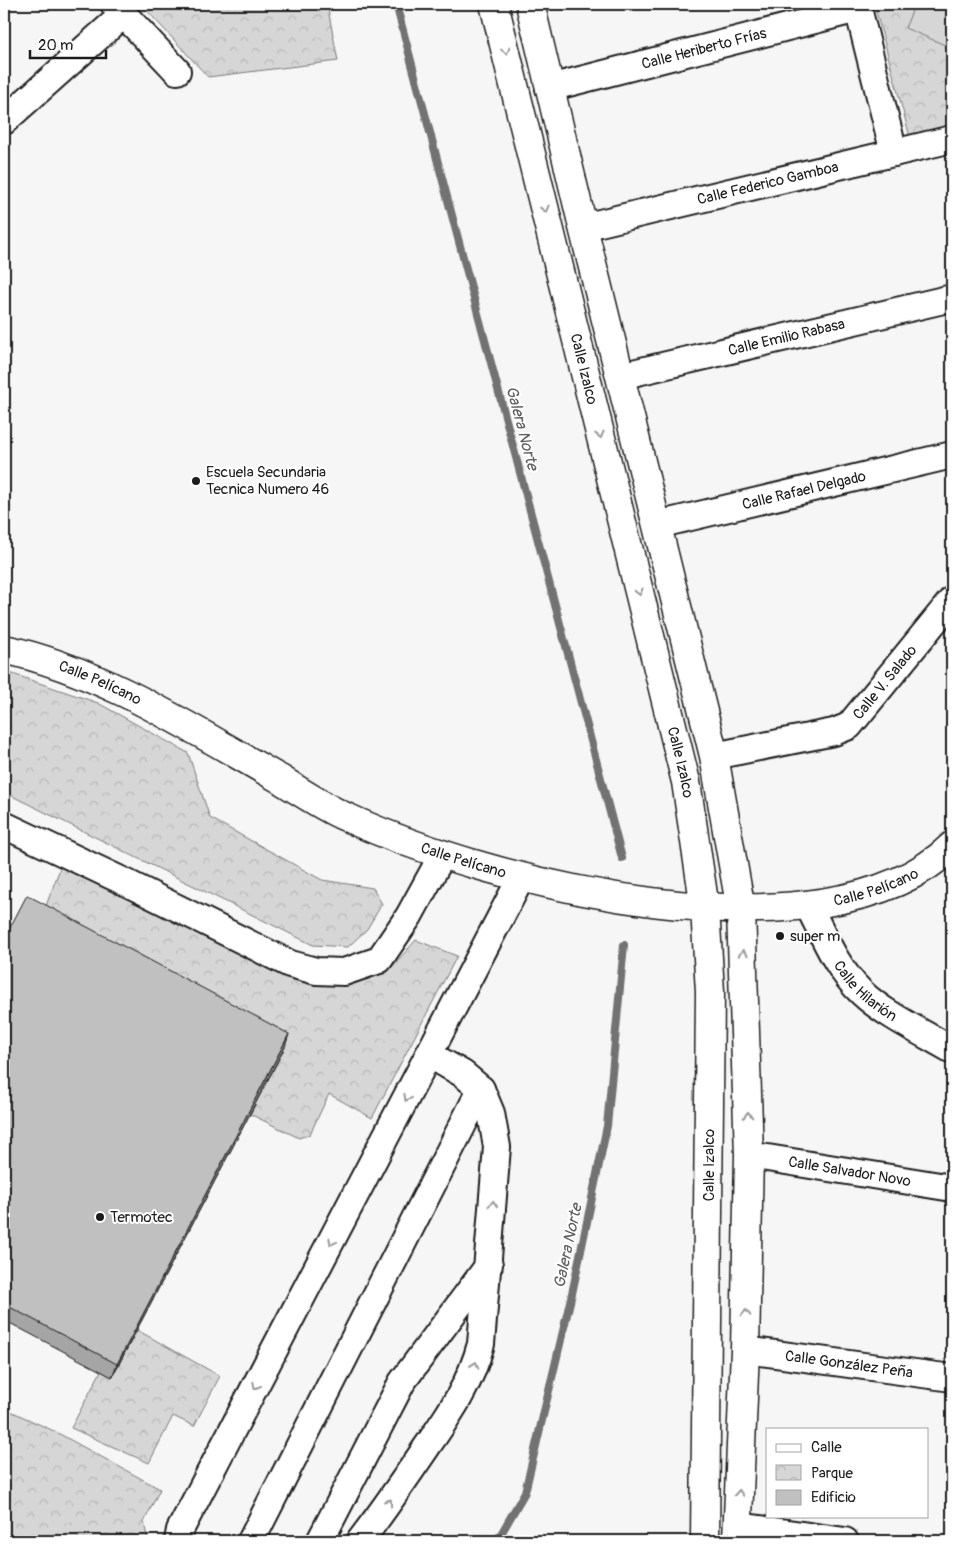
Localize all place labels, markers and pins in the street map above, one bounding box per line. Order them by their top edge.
place label: Escuela Secundaria Tecnica Numero 46 [206,463,329,499]
marker: Escuela Secundaria Tecnica Numero 46 [190,475,202,487]
place label: super m [790,927,840,946]
marker: super m [774,930,786,942]
place label: Termotec [110,1208,173,1227]
marker: Termotec [94,1211,106,1223]

